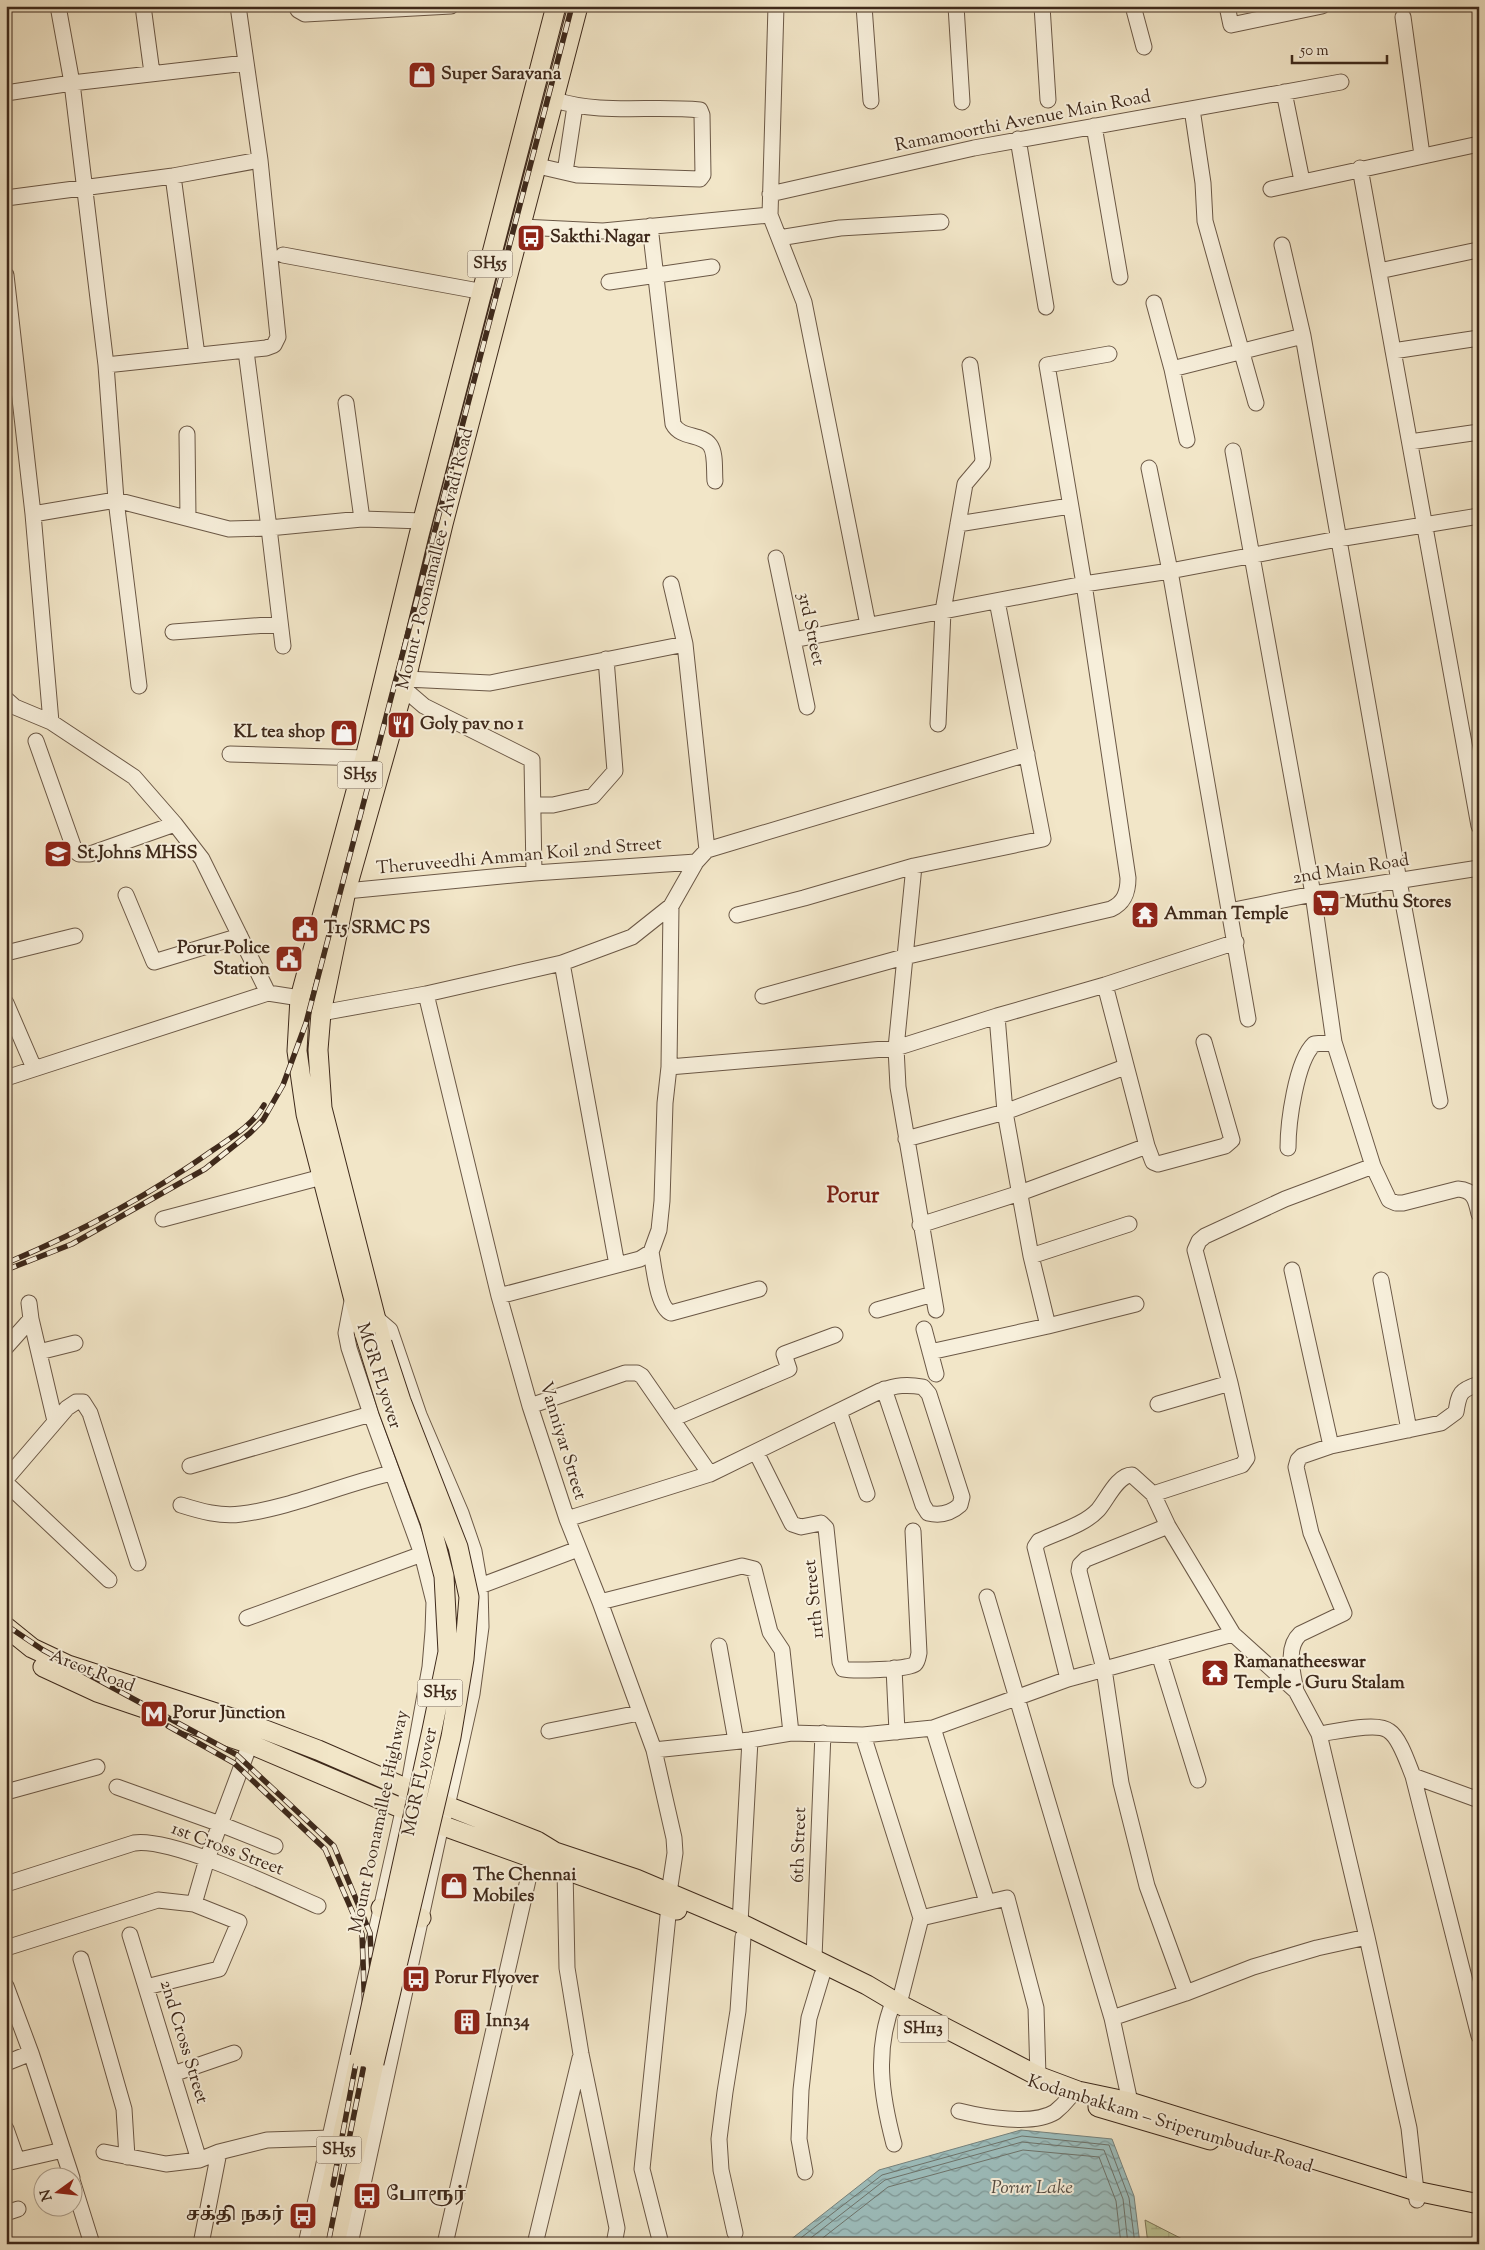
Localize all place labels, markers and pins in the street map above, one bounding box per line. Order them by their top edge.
shop icon: Super Saravana [407,60,437,90]
place label: Super Saravana [441,62,562,88]
bus stop icon: Sakthi Nagar [516,223,546,253]
place label: Sakthi Nagar [550,225,650,251]
restaurant icon: Goly pav no 1 [386,710,416,740]
place label: Goly pav no 1 [420,712,525,738]
shop icon: KL tea shop [329,718,359,748]
place label: KL tea shop [233,720,325,746]
school or university icon: St.Johns MHSS [43,839,73,869]
place label: St.Johns MHSS [77,841,198,867]
supermarket icon: Muthu Stores [1311,888,1341,918]
place label: Muthu Stores [1345,890,1451,916]
temple icon: Amman Temple [1130,900,1160,930]
place label: Amman Temple [1164,902,1289,928]
public building icon: T15 SRMC PS [290,914,320,944]
place label: T15 SRMC PS [324,916,431,942]
place label: Porur Police Station [177,936,271,983]
public building icon: Porur Police Station [274,944,304,974]
place label: Ramanatheeswar Temple - Guru Stalam [1234,1650,1405,1697]
temple icon: Ramanatheeswar Temple - Guru Stalam [1200,1658,1230,1688]
metro station icon: Porur Junction [139,1699,169,1729]
place label: Porur Junction [173,1701,286,1727]
place label: The Chennai Mobiles [473,1863,577,1910]
shop icon: The Chennai Mobiles [439,1871,469,1901]
bus stop icon: Porur Flyover [401,1964,431,1994]
place label: Porur Flyover [435,1966,539,1992]
building icon: Inn34 [452,2007,482,2037]
place label: Inn34 [486,2009,530,2035]
bus stop icon: போரூர் [352,2181,382,2211]
place label: போரூர் [386,2183,466,2209]
bus stop icon: சக்தி நகர் [288,2201,318,2231]
place label: சக்தி நகர் [186,2203,285,2229]

